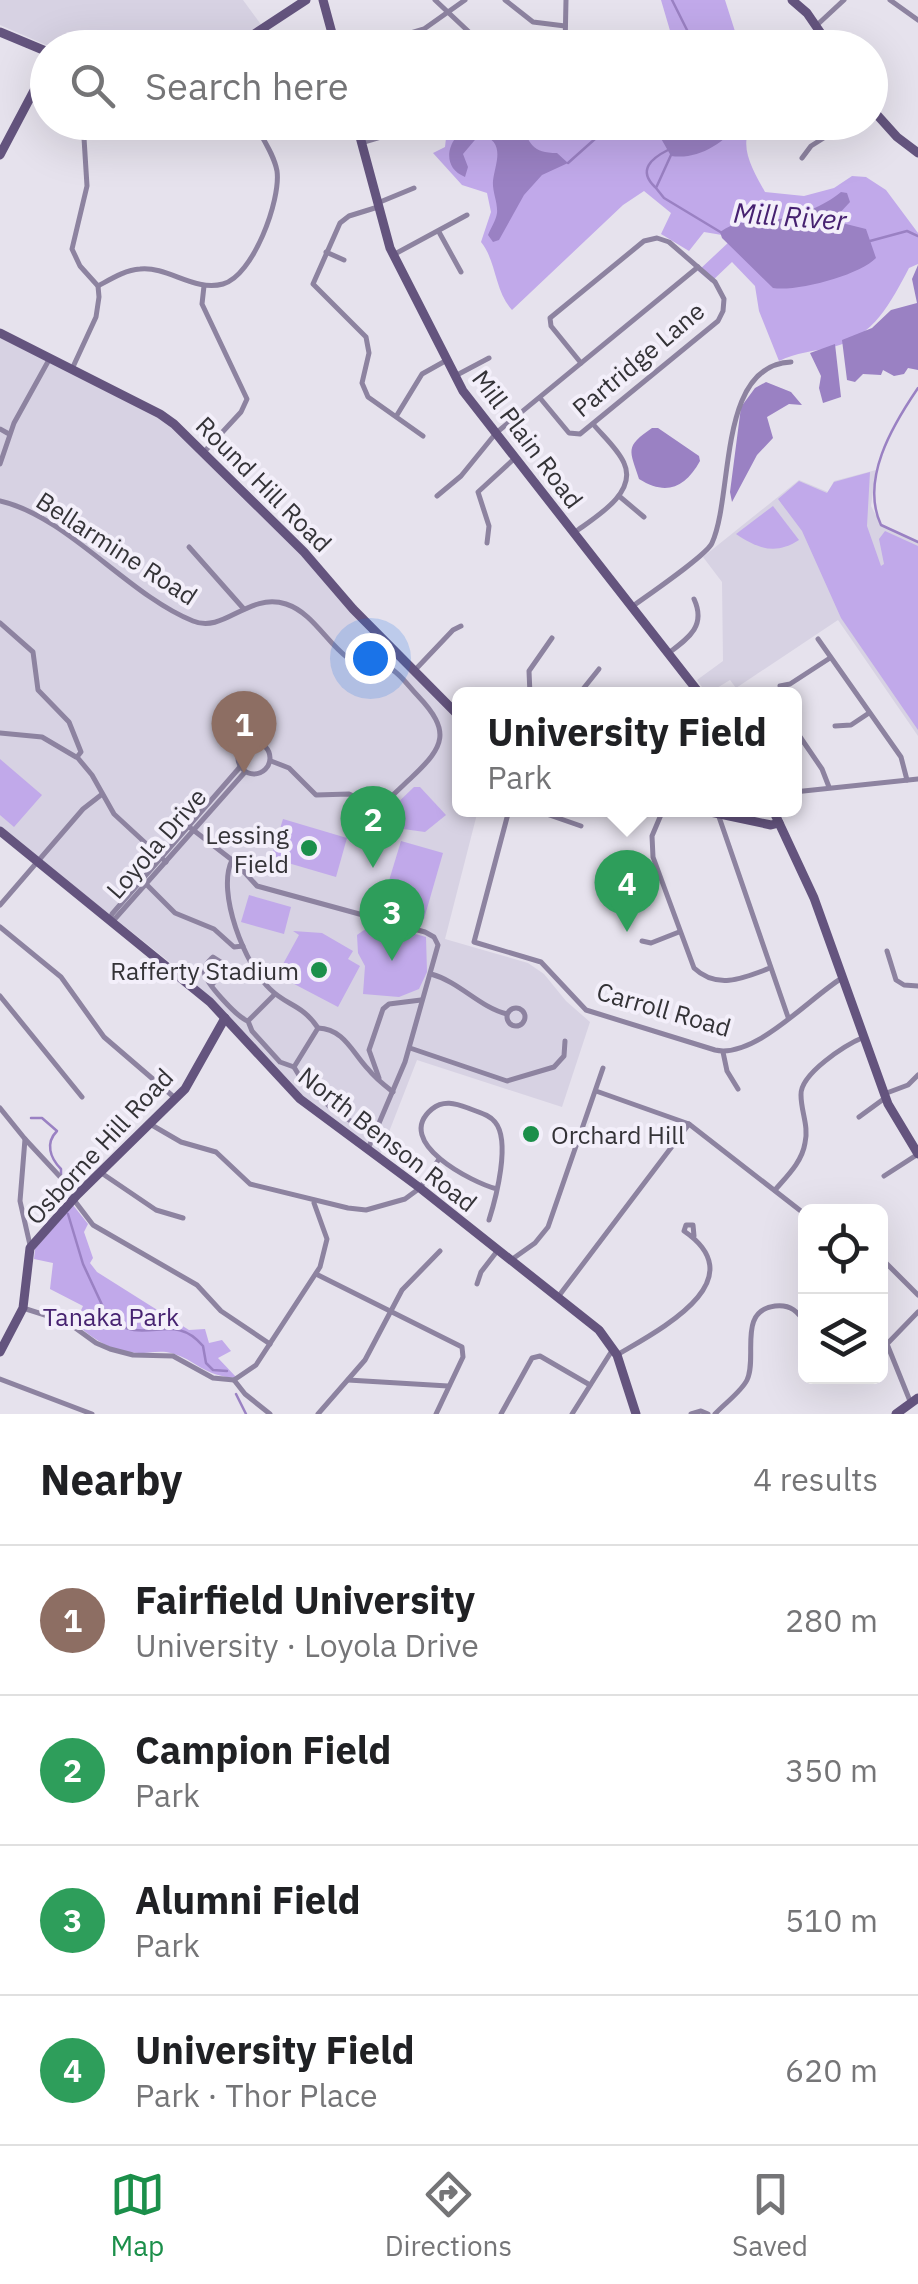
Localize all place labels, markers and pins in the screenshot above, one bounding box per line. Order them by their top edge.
pin: 1 [212,690,276,773]
pin: 2 [340,786,406,868]
place label: Lessing Field [205,818,289,880]
marker: Lessing Field [298,837,320,859]
pin: 4 [594,850,660,932]
pin: 3 [360,878,424,961]
place label: Rafferty Stadium [110,954,299,987]
marker: Rafferty Stadium [308,959,330,981]
place label: Orchard Hill [551,1118,685,1151]
marker: Orchard Hill [520,1123,542,1145]

